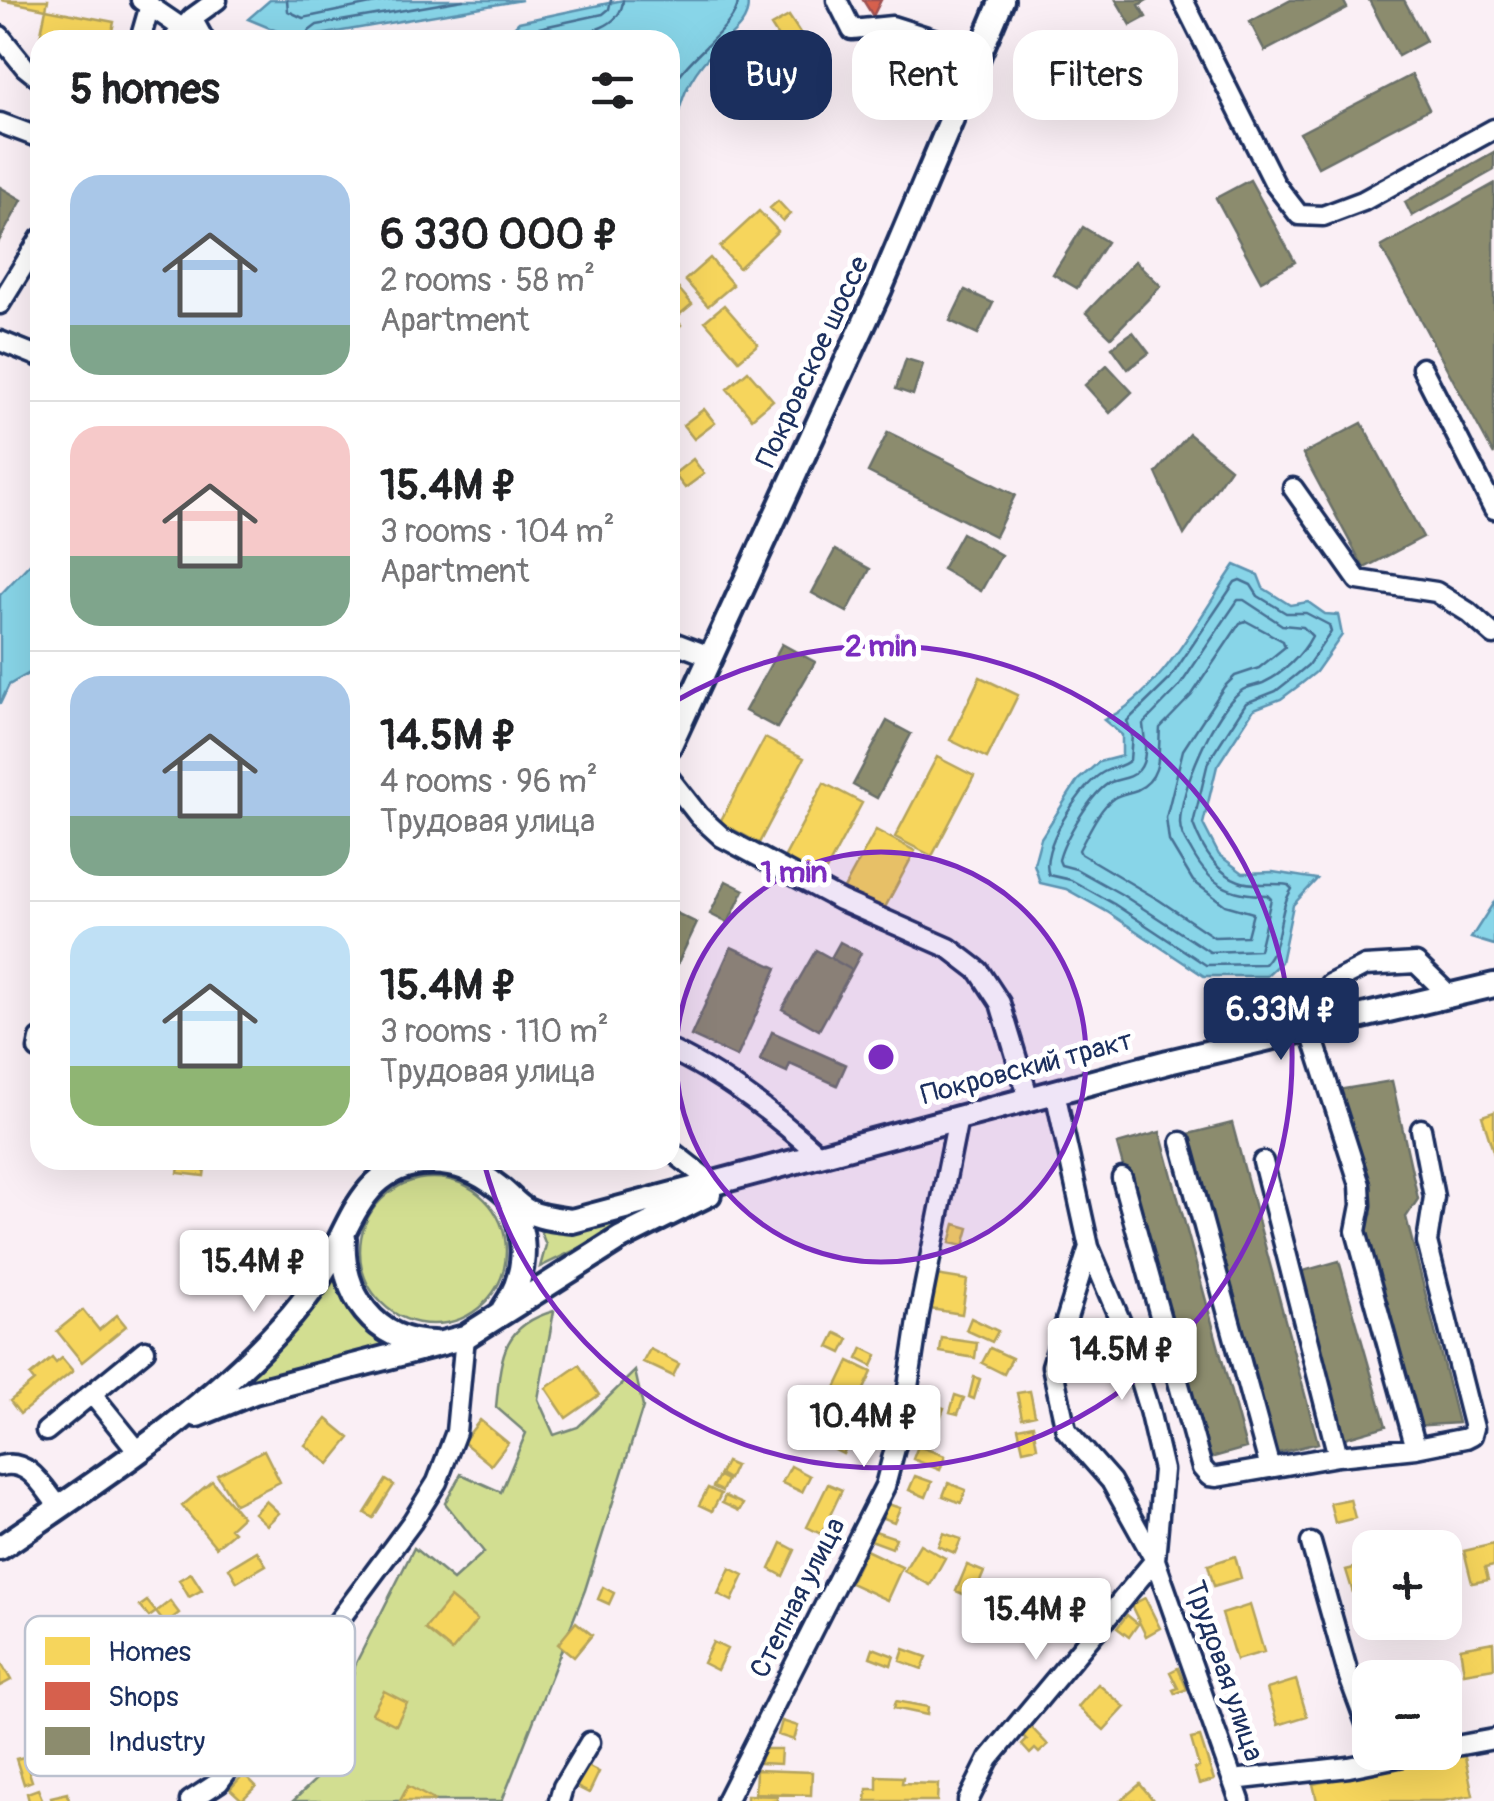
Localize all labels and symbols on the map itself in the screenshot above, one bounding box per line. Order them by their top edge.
street label: Покровское шоссе [749,251,877,473]
text: 2 min [845,628,917,665]
text: 1 min [761,854,827,891]
pin: 6.33M ₽ [1189,978,1373,1063]
street label: Покровский тракт [917,1023,1137,1113]
centre of rings [863,1039,899,1075]
pin: 15.4M ₽ [162,1230,346,1315]
pin: 14.5M ₽ [1030,1318,1214,1403]
pin: 10.4M ₽ [772,1385,956,1470]
street label: Степная улица [743,1512,853,1684]
street label: Трудовая улица [1177,1576,1271,1766]
pin: 15.4M ₽ [944,1578,1128,1663]
legend [25,1616,355,1776]
text: Homes [108,1635,192,1670]
text: Shops [108,1680,179,1715]
text: Industry [108,1725,205,1760]

